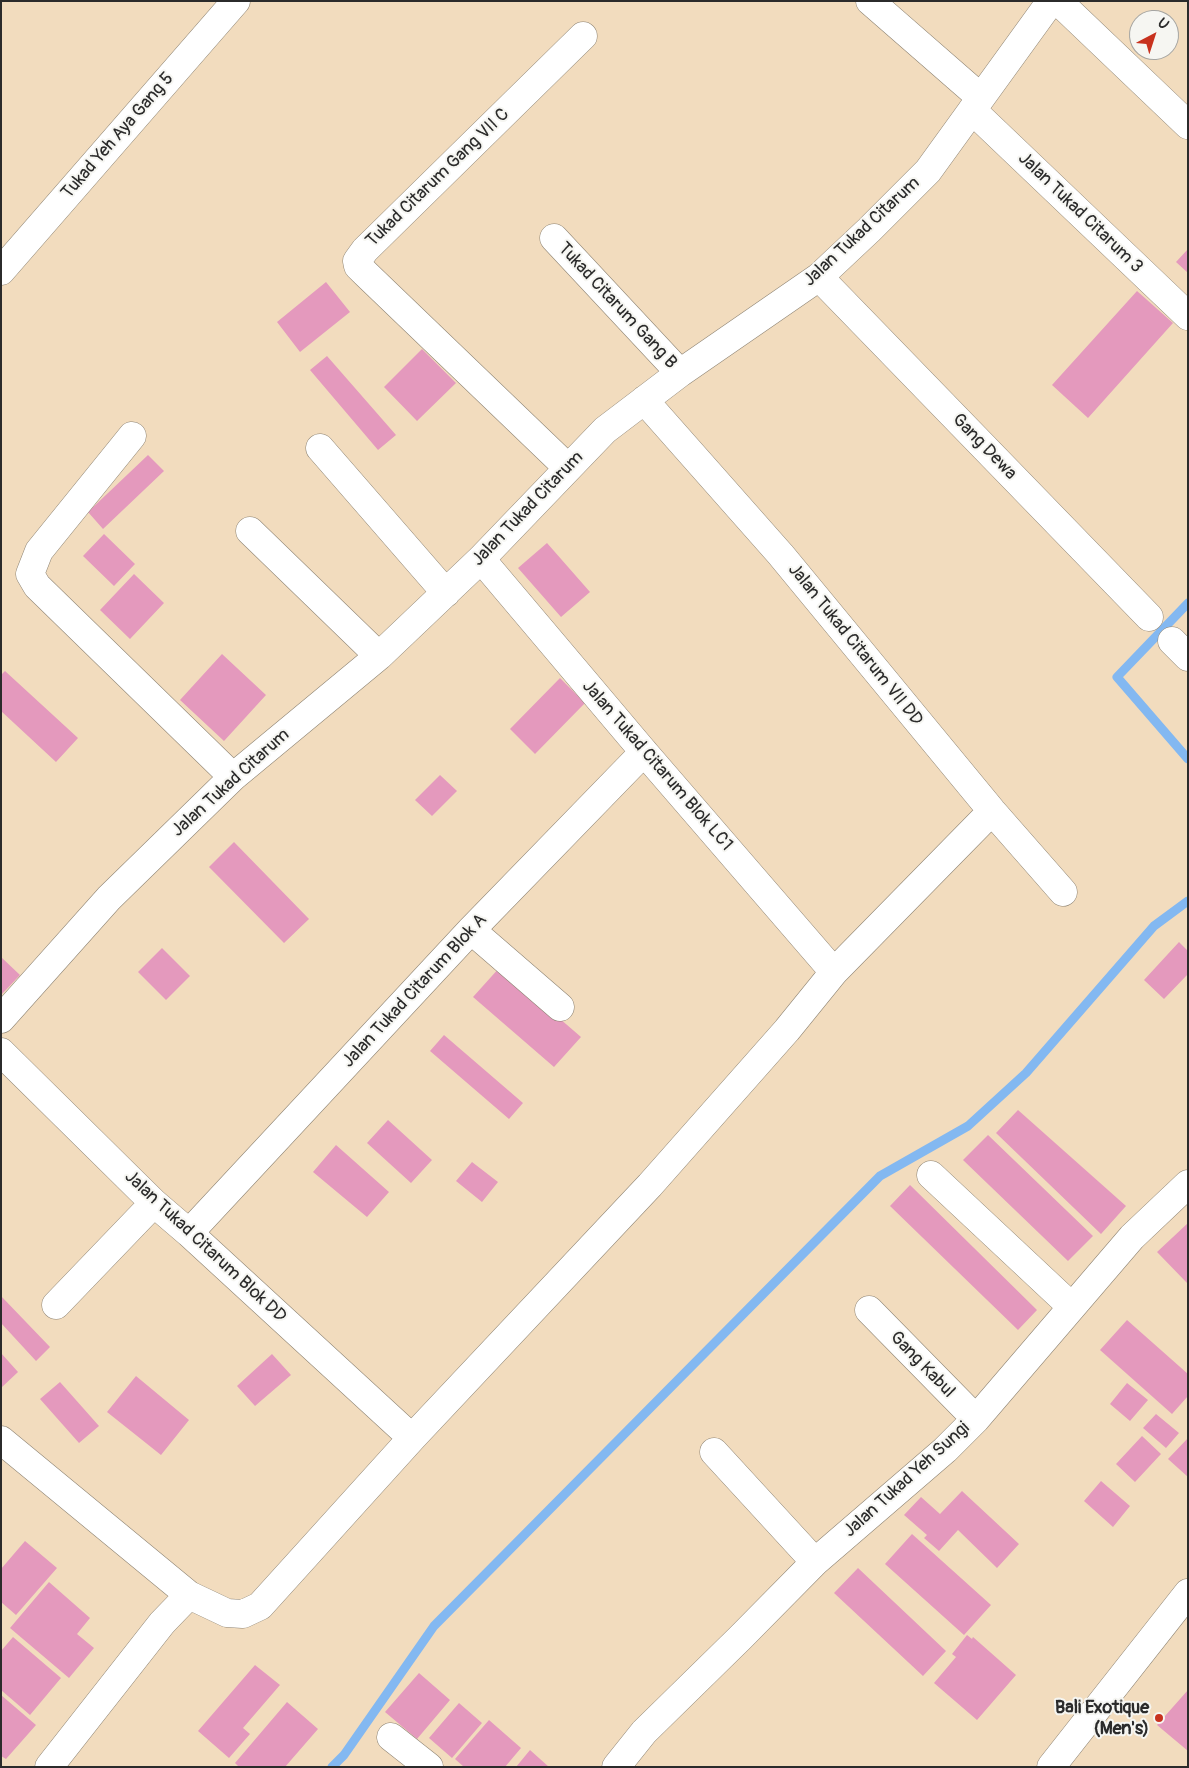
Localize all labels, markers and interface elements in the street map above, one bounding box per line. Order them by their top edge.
north arrow [1129,10,1179,60]
text: U [1154,14,1172,33]
street label: Tukad Yeh Aya Gang 5 [57,68,179,204]
street label: Tukad Citarum Gang VII C [362,104,514,252]
street label: Jalan Tukad Citarum 3 [1013,148,1147,278]
street label: Jalan Tukad Citarum [799,173,925,291]
street label: Tukad Citarum Gang B [553,238,681,374]
street label: Gang Dewa [947,409,1021,485]
street label: Jalan Tukad Citarum [468,447,588,571]
street label: Jalan Tukad Citarum VII DD [783,560,927,730]
street label: Jalan Tukad Citarum Blok LC1 [577,676,737,856]
street label: Jalan Tukad Citarum [168,724,294,842]
street label: Jalan Tukad Citarum Blok A [338,910,492,1072]
street label: Jalan Tukad Citarum Blok DD [120,1166,290,1328]
street label: Gang Kabul [885,1327,959,1403]
street label: Jalan Tukad Yeh Sungi [840,1418,974,1542]
place label: Bali Exotique (Men's) [1055,1697,1149,1740]
marker: Bali Exotique (Men's) [1153,1712,1165,1724]

